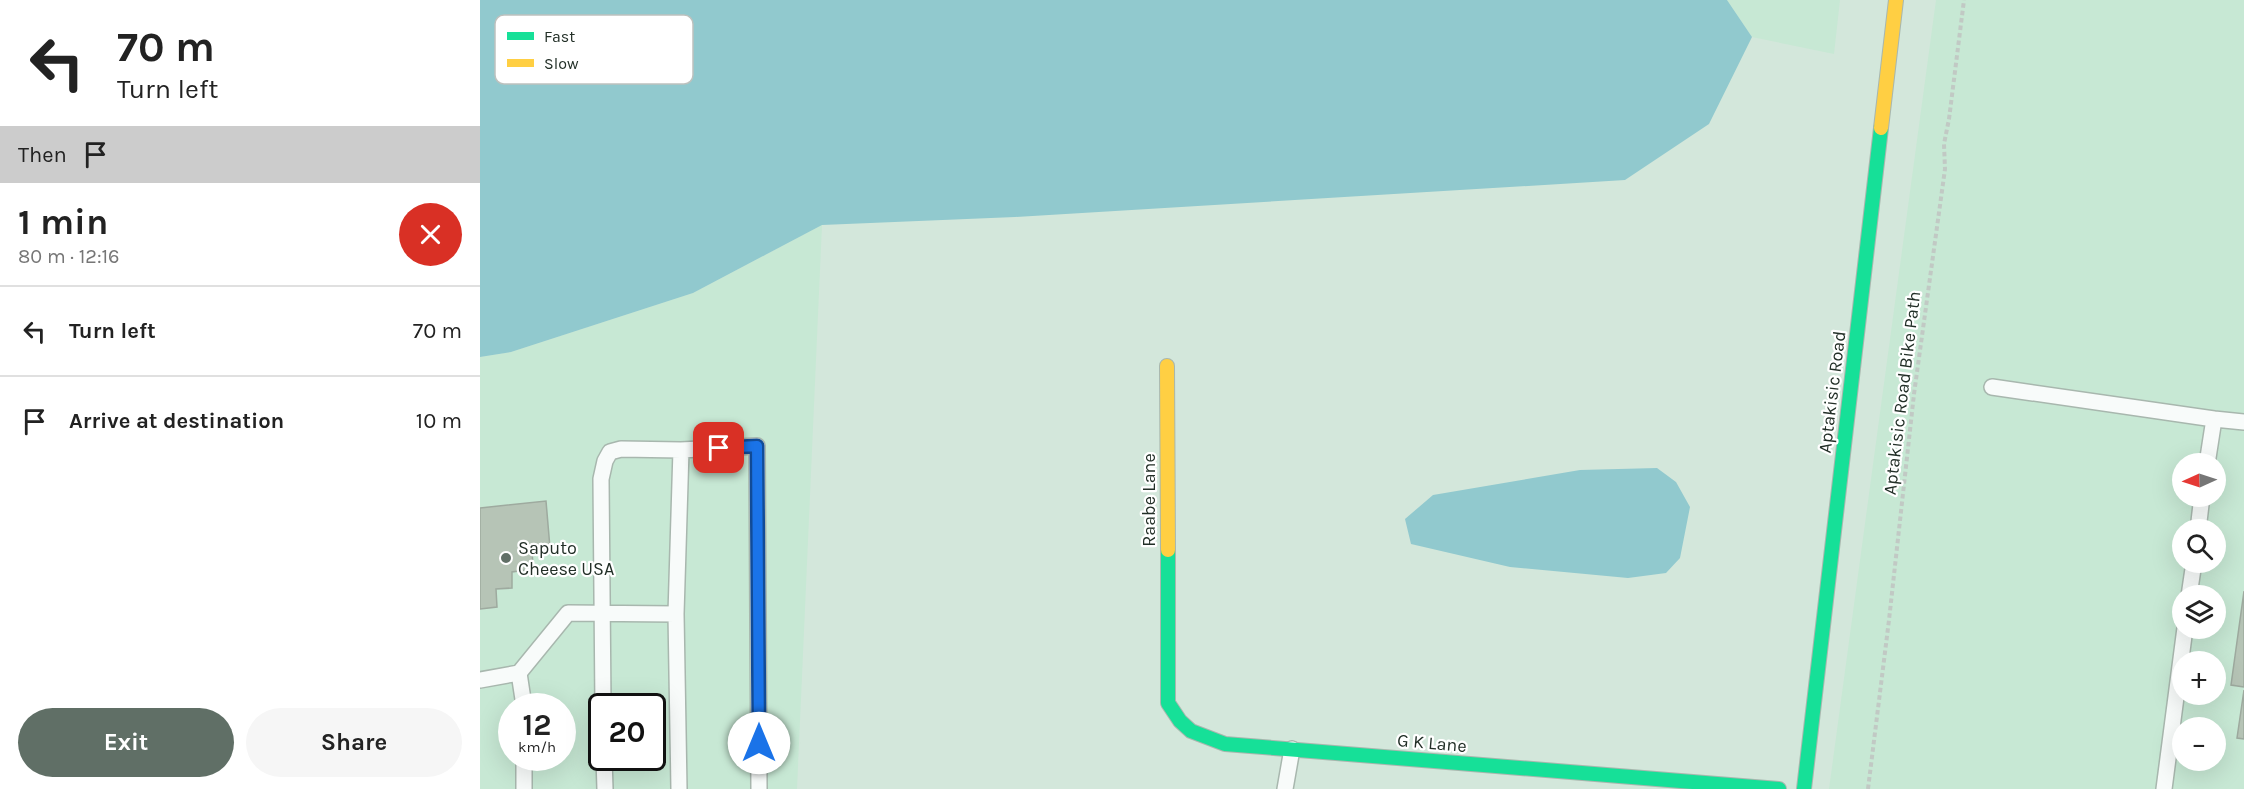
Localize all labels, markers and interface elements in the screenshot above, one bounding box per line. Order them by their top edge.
legend [495,15,693,84]
text: 70 m [117,22,215,72]
icon: left [18,24,96,102]
text: Fast [544,27,575,46]
text: Slow [544,54,579,73]
text: Turn left [117,73,218,105]
icon: arrive [79,138,112,171]
text: Then [18,142,67,168]
text: 1 min [18,201,108,243]
button: close [399,203,462,266]
text: 80 m · 12:16 [18,245,120,268]
street label: Aptakisic Road Bike Path [1879,290,1925,496]
icon: left [18,315,51,348]
text: Turn left [69,318,156,344]
text: 70 m [413,318,462,344]
street label: Aptakisic Road [1814,330,1850,454]
icon: arrive [18,405,51,438]
text: Arrive at destination [69,408,284,434]
text: 10 m [416,408,462,434]
pin [693,422,744,473]
icon: arrive [702,431,735,464]
street label: Raabe Lane [1138,453,1160,547]
north arrow [2172,453,2226,507]
map controls [2172,453,2226,771]
button: search [2172,519,2226,573]
place label: Saputo Cheese USA [518,537,614,580]
marker: Saputo Cheese USA [499,551,513,565]
button: layers [2172,585,2226,639]
button: + [2172,651,2226,705]
speed limit sign: 20 [588,693,666,771]
text: 12 [523,707,551,743]
button: Exit [18,708,234,777]
button: Share [246,708,462,777]
position arrow [727,711,791,775]
button: − [2172,717,2226,771]
street label: G K Lane [1396,729,1468,757]
text: km/h [518,738,556,756]

